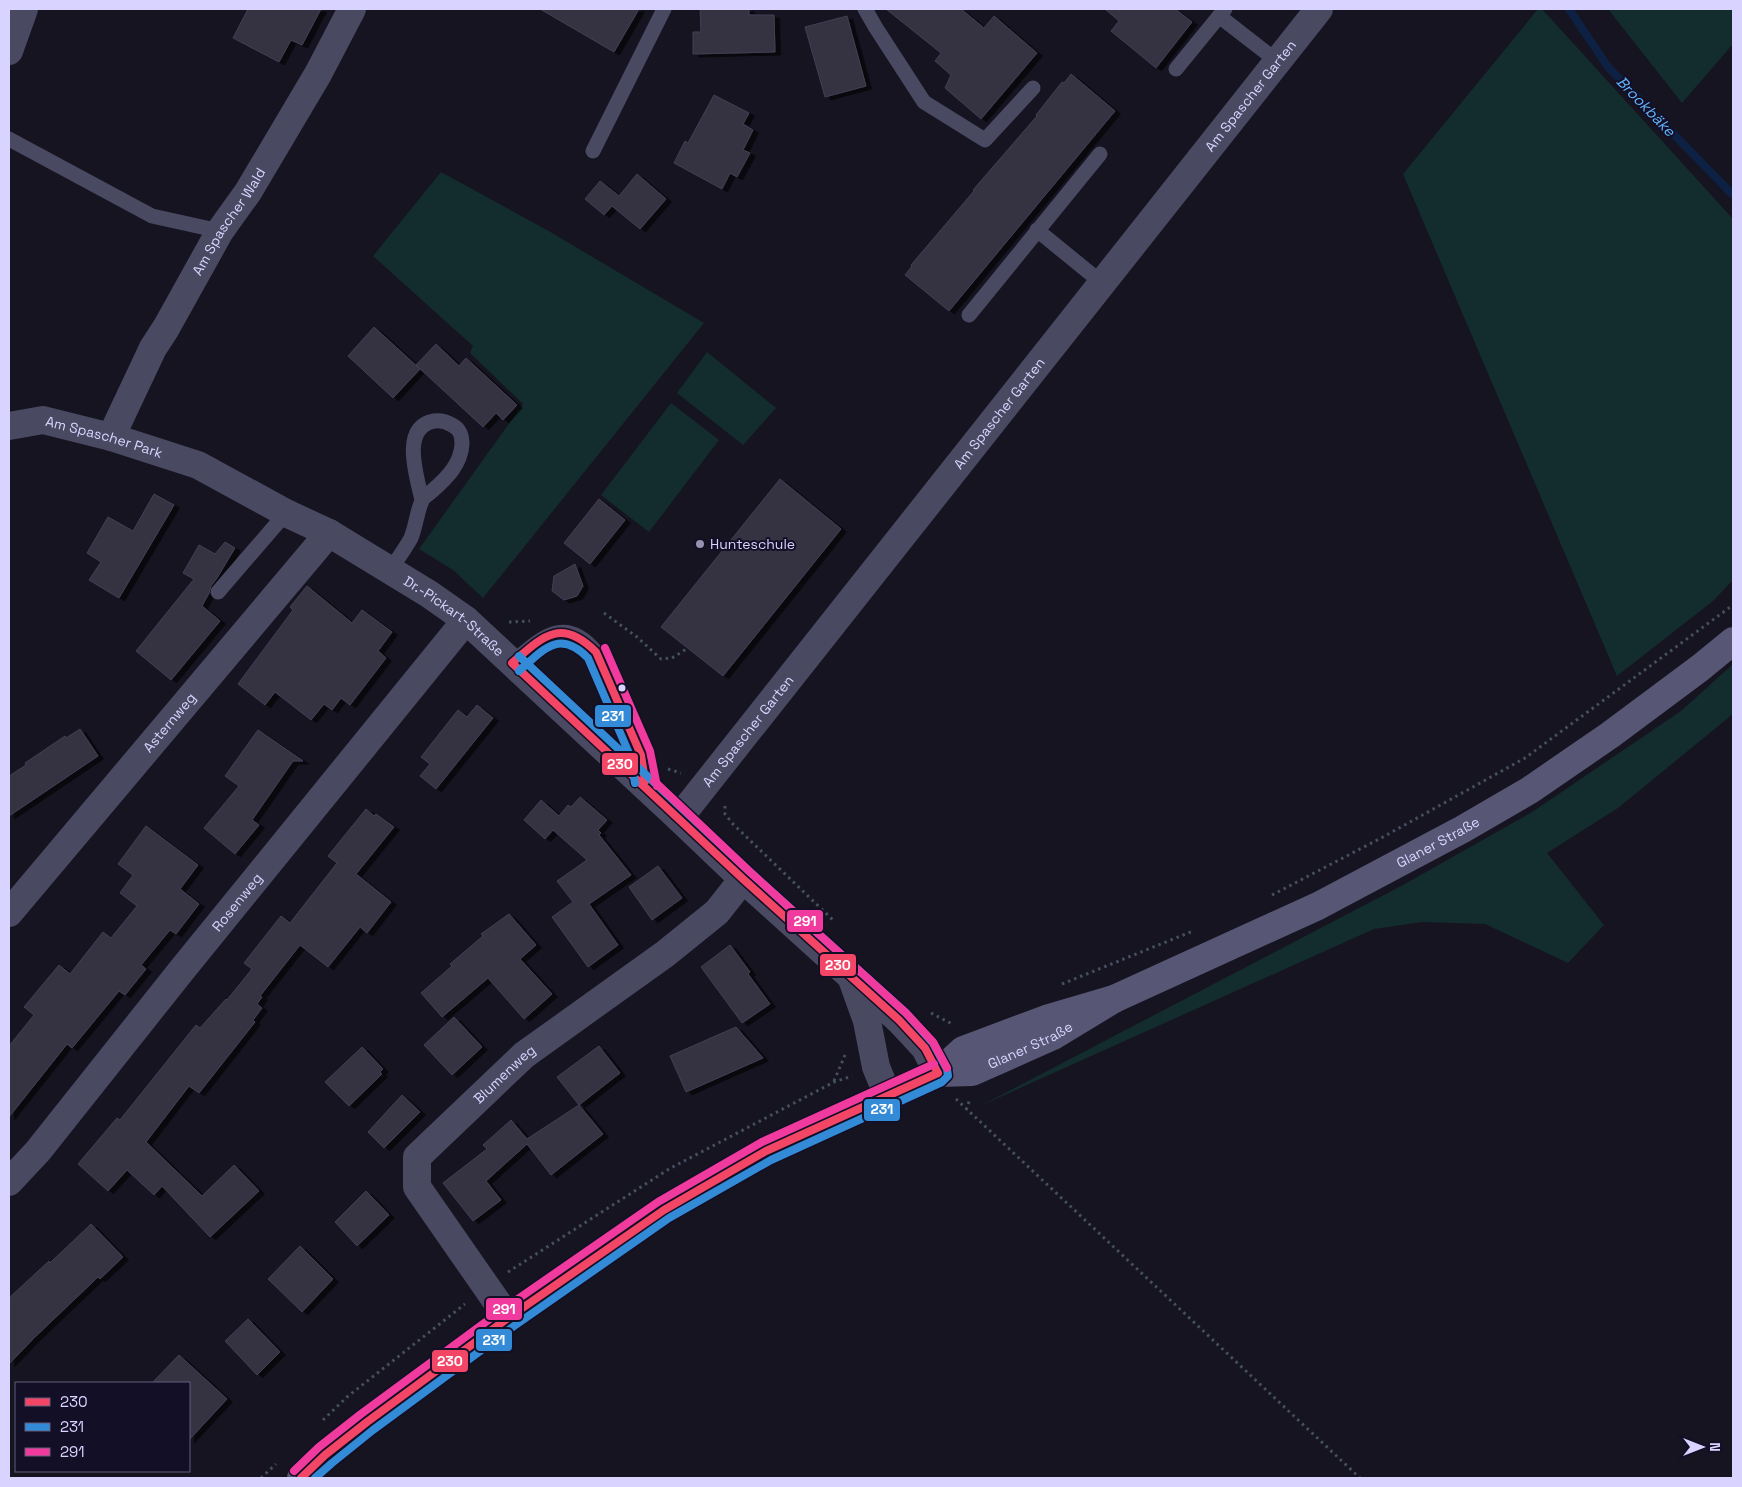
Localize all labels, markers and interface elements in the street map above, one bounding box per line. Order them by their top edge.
street label: Am Spascher Garten [1201,36,1300,155]
water label: Brookbäke [1613,72,1680,141]
street label: Am Spascher Wald [188,164,269,279]
street label: Am Spascher Garten [949,354,1049,473]
street label: Am Spascher Park [44,412,165,462]
place label: Hunteschule [710,535,795,553]
marker: Hunteschule [694,538,706,550]
street label: Dr.-Pickart-Straße [400,572,508,660]
street label: Am Spascher Garten [698,672,798,790]
unlabelled marker [617,683,627,693]
street label: Asternweg [139,689,200,756]
line badge: 231 [594,704,632,728]
text: 231 [602,707,624,725]
line badge: 230 [601,752,639,776]
text: 230 [607,755,633,773]
street label: Glaner Straße [1393,812,1483,872]
street label: Rosenweg [208,869,266,935]
line badge: 291 [786,909,824,933]
text: 291 [793,912,817,930]
line badge: 230 [819,953,857,977]
text: 230 [825,956,851,974]
street label: Glaner Straße [985,1017,1076,1073]
street label: Blumenweg [470,1041,539,1107]
line badge: 231 [863,1098,901,1122]
text: 231 [871,1100,893,1118]
line badge: 291 [485,1297,523,1321]
text: 291 [492,1300,516,1318]
line badge: 231 [475,1328,513,1352]
text: 231 [483,1331,505,1349]
line badge: 230 [431,1349,469,1373]
text: 230 [437,1352,463,1370]
legend [15,1382,190,1472]
text: 230 [60,1392,88,1411]
text: 231 [60,1417,84,1436]
north arrow [1677,1422,1727,1472]
text: 291 [60,1442,84,1461]
text: N [1706,1442,1724,1452]

